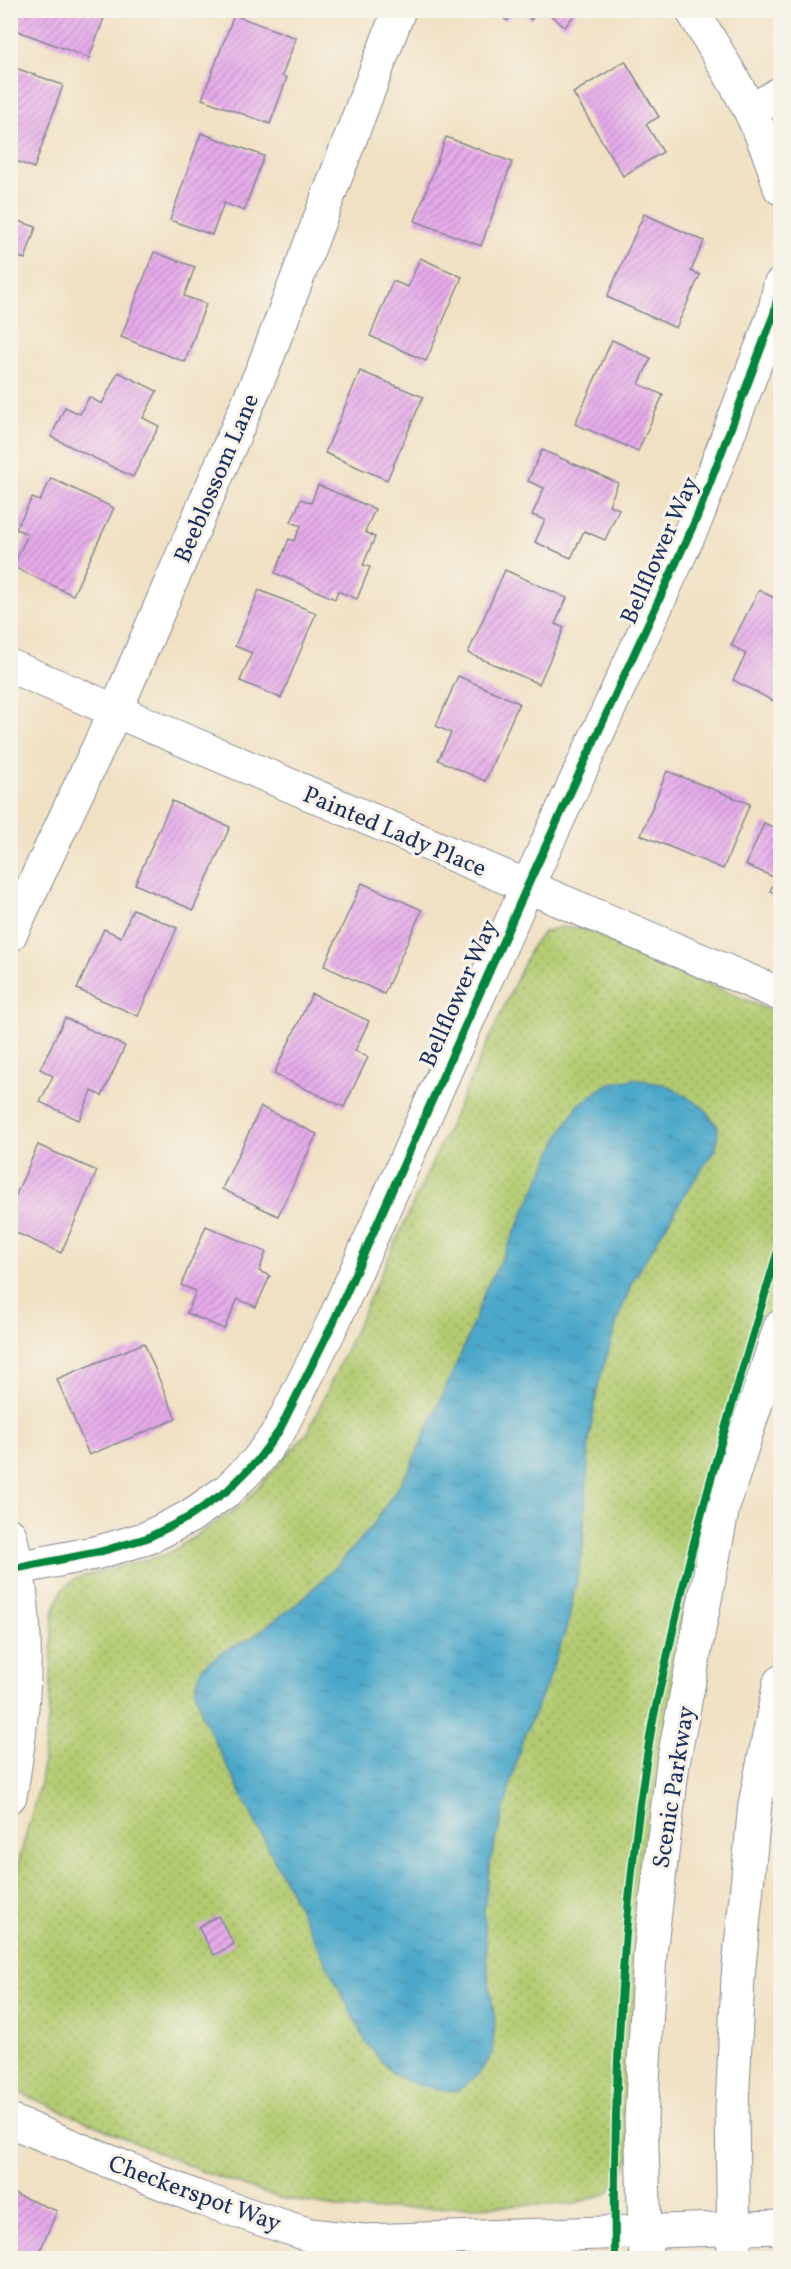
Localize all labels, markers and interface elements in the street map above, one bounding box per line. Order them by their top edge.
street label: Beeblossom Lane [167,389,269,569]
street label: Bellflower Way [613,471,709,630]
street label: Painted Lady Place [297,779,491,887]
street label: Bellflower Way [412,914,508,1073]
street label: Scenic Parkway [645,1704,705,1871]
street label: Checkerspot Way [103,2148,285,2242]

